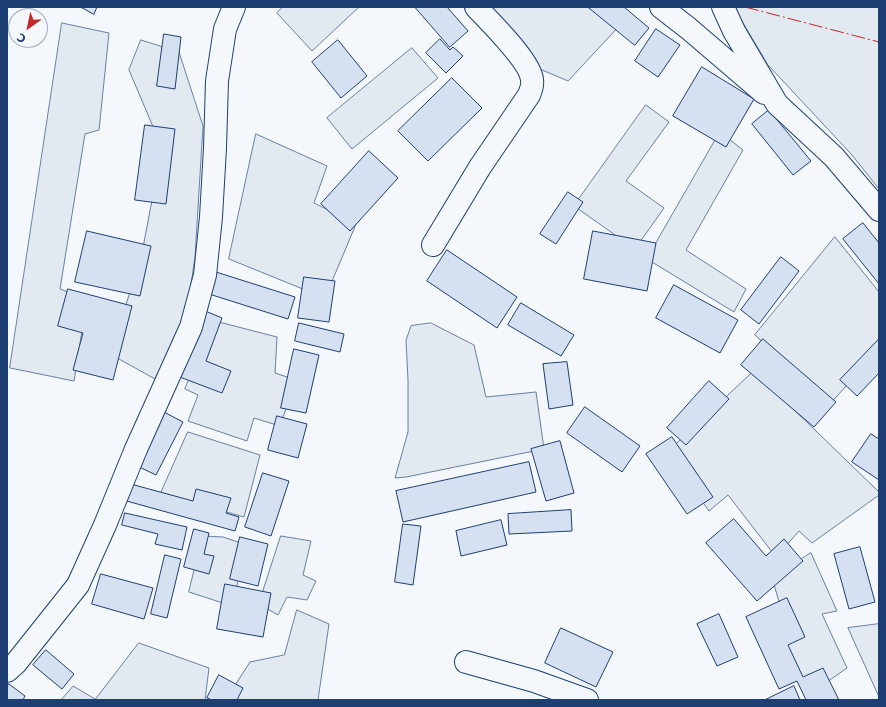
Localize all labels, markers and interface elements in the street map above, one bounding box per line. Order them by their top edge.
north arrow [8,8,48,48]
text: С [15,30,29,45]

